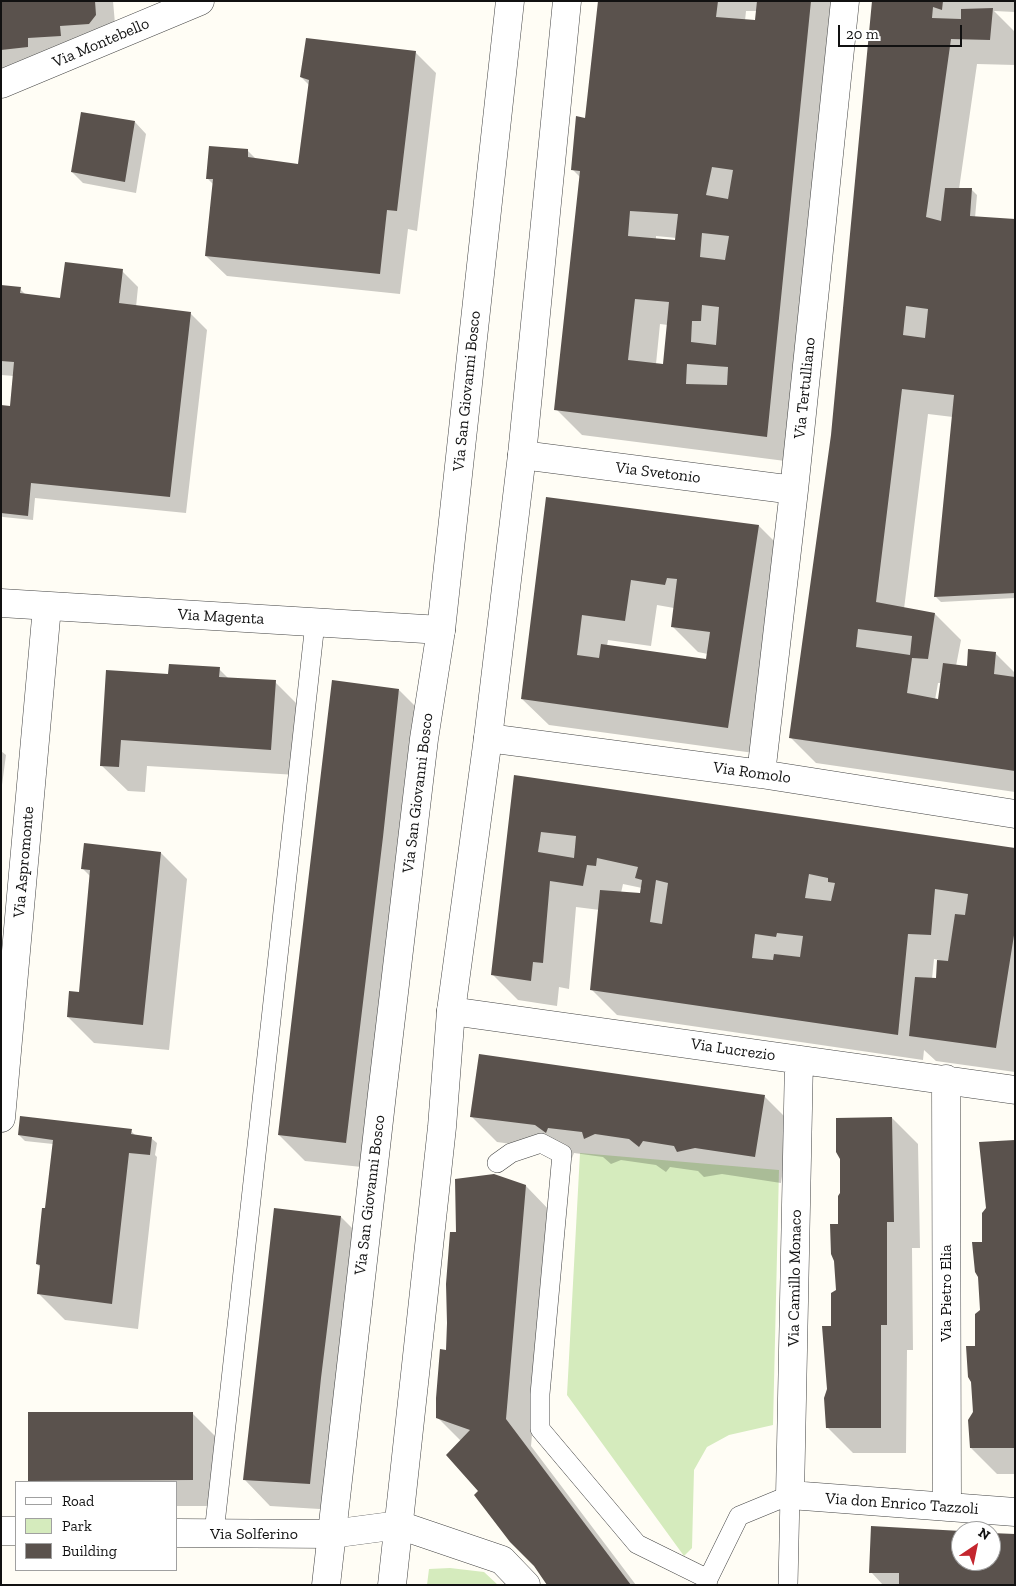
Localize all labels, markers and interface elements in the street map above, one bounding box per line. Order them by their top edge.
street label: Via Montebello [50,14,152,72]
scale bar [841,15,965,47]
text: 20 m [846,25,879,43]
street label: Via San Giovanni Bosco [449,310,485,472]
street label: Via Tertulliano [790,336,820,440]
street label: Via Svetonio [614,458,702,488]
street label: Via Magenta [177,605,265,629]
street label: Via San Giovanni Bosco [399,712,437,874]
street label: Via Romolo [712,758,792,788]
street label: Via Aspromonte [10,806,38,918]
street label: Via Lucrezio [689,1035,777,1065]
street label: Via San Giovanni Bosco [351,1114,389,1276]
street label: Via Camillo Monaco [784,1209,806,1347]
street label: Via Pietro Elia [936,1244,956,1342]
legend [15,1481,178,1571]
street label: Via don Enrico Tazzoli [825,1489,979,1519]
text: Road [62,1492,94,1510]
text: Park [62,1517,92,1535]
north arrow [951,1521,1001,1571]
street label: Via Solferino [210,1524,298,1544]
text: N [975,1524,993,1544]
text: Building [62,1542,117,1560]

